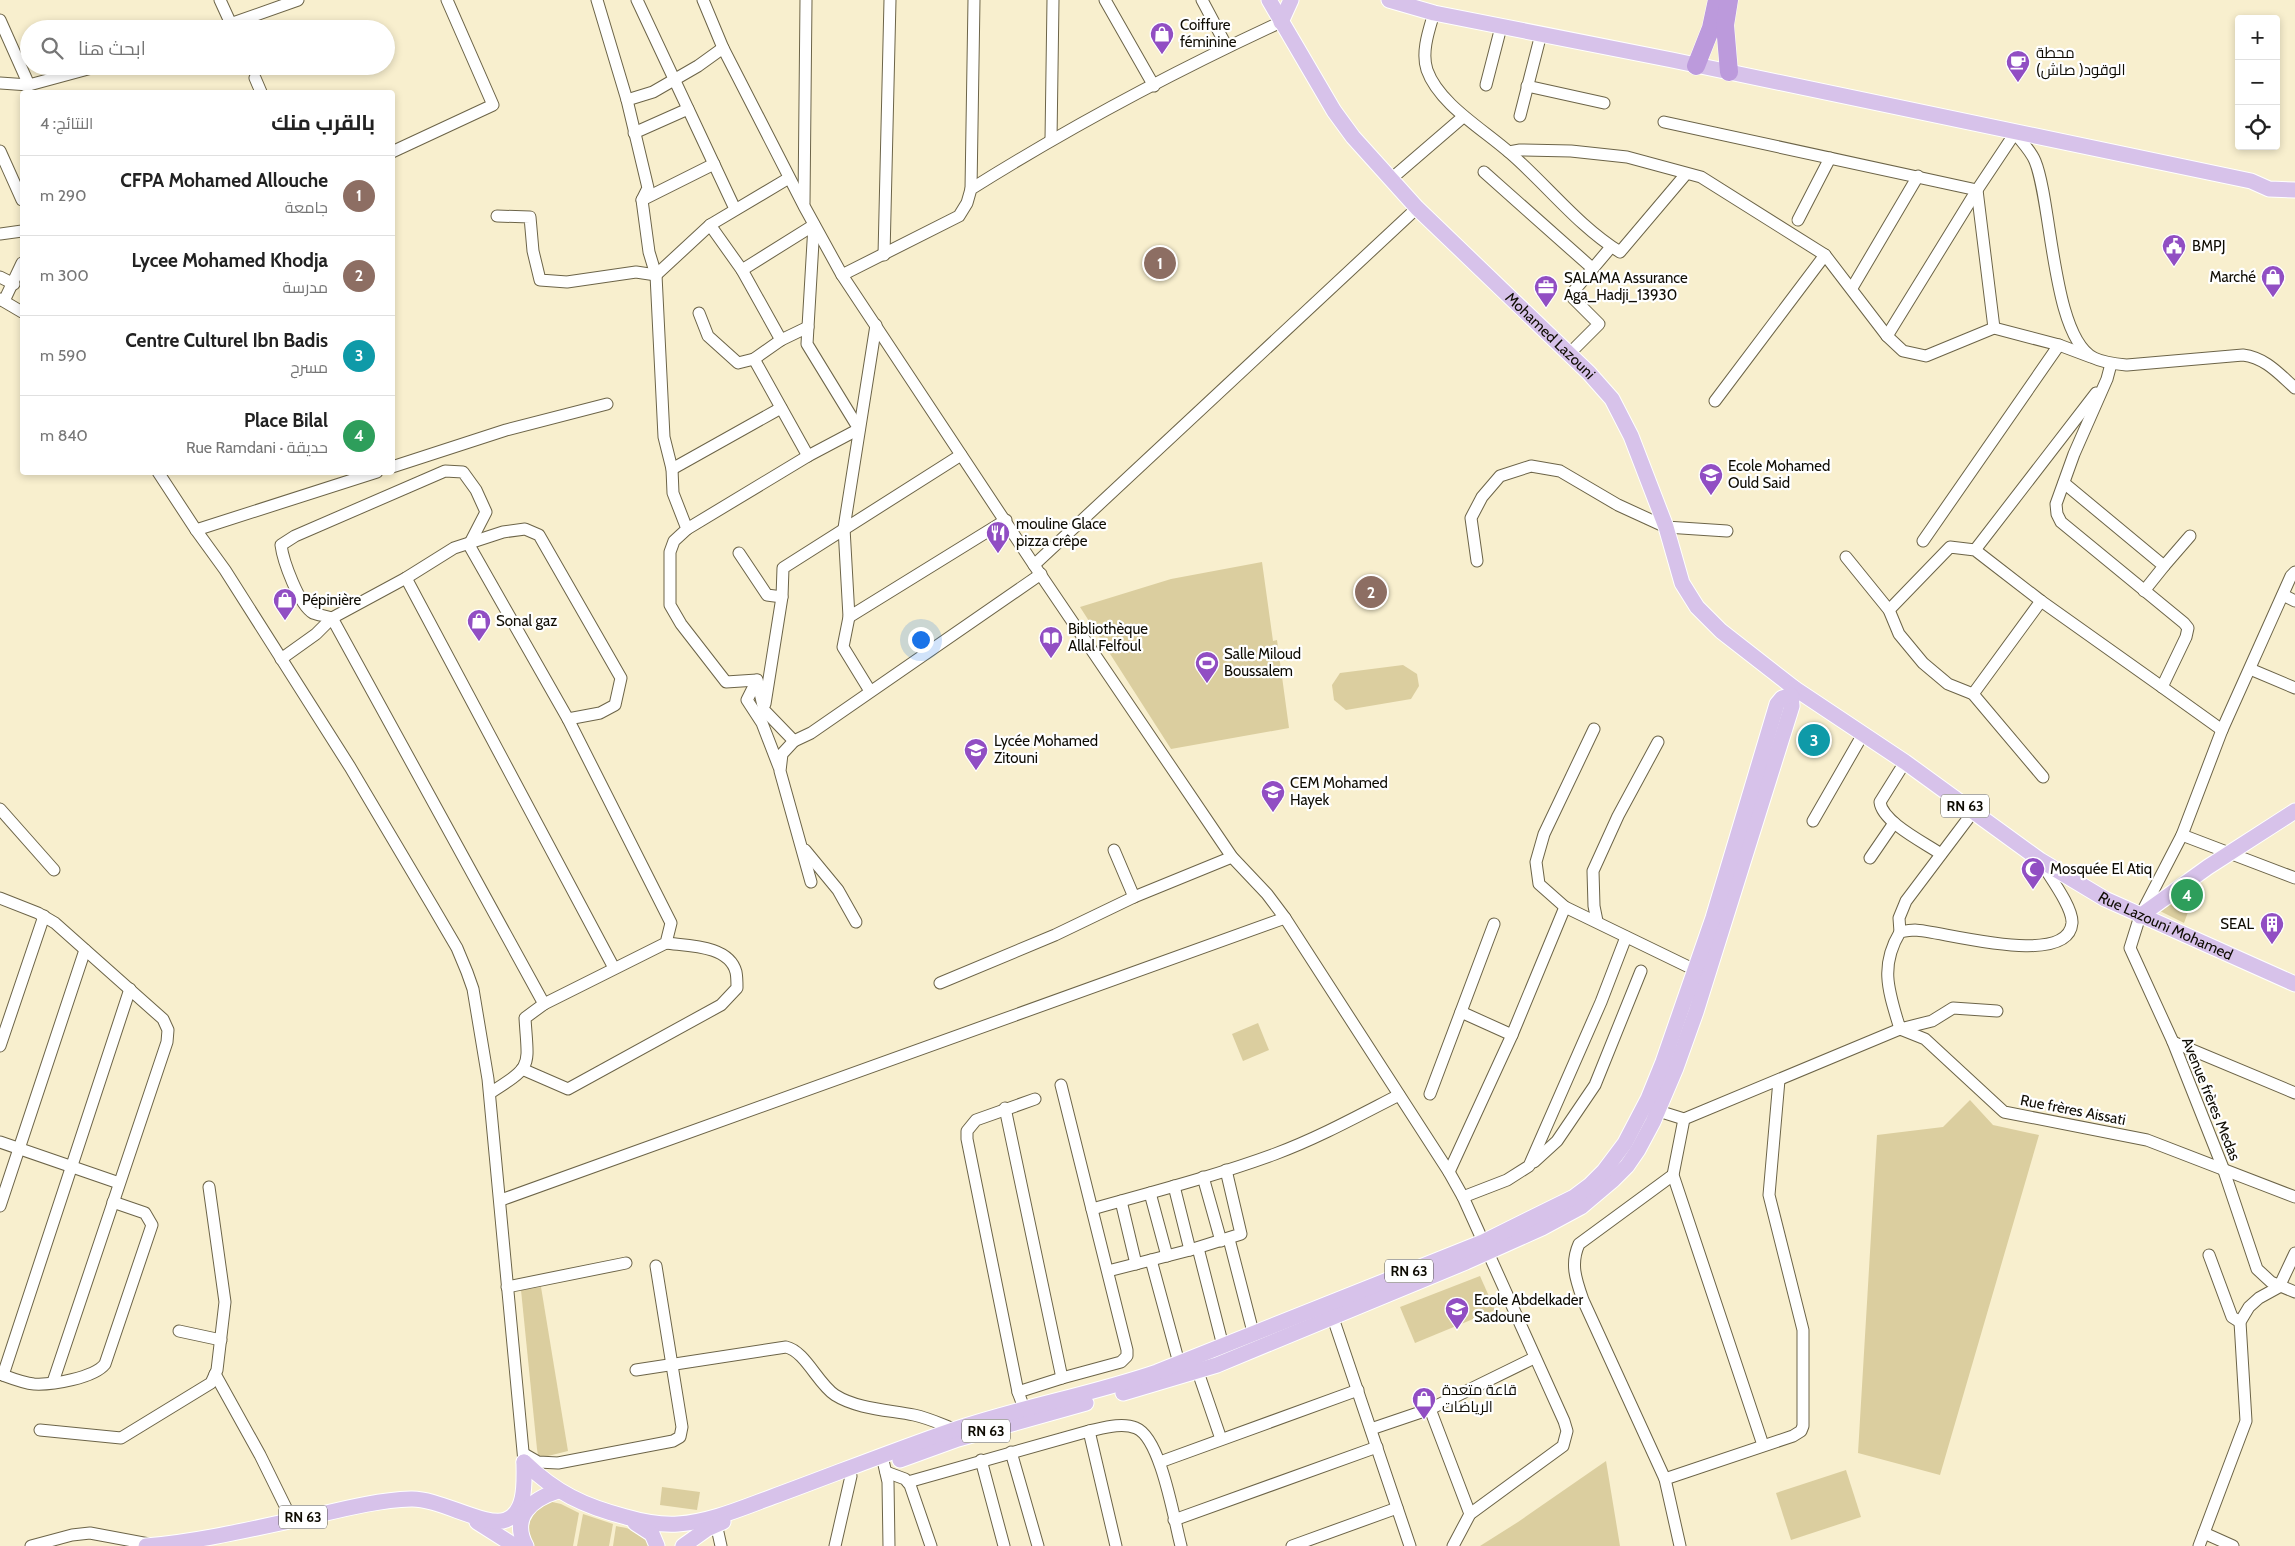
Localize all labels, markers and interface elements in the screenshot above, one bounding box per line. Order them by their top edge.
map controls [2235,15,2280,150]
button: + [2235,15,2280,60]
place label: Coiffure féminine [1180,16,1237,51]
search box [20,20,395,75]
shop icon: Coiffure féminine [1149,21,1175,55]
icon: search [38,34,66,62]
text: ابحث هنا [78,37,146,60]
place label: محطة الوقود( صاش) [2036,44,2126,80]
cafe icon: محطة الوقود( صاش) [2005,49,2031,83]
button: − [2235,60,2280,105]
button: locate [2235,105,2280,150]
text: بالقرب منك [271,110,375,135]
text: النتائج: 4 [40,114,93,133]
text: CFPA Mohamed Allouche [120,169,328,192]
text: 290 m [40,186,86,205]
text: 1 [356,186,362,205]
text: جامعة [285,198,328,217]
public building icon: BMPJ [2161,233,2187,267]
place label: BMPJ [2192,237,2225,255]
pin: 1 [1144,244,1176,282]
text: Lycee Mohamed Khodja [132,249,328,272]
shop icon: Marché [2260,264,2286,298]
text: 300 m [40,266,89,285]
text: 2 [355,266,363,285]
place label: Marché [2210,268,2256,286]
place label: SALAMA Assurance Aga_Hadji_13930 [1564,269,1688,304]
office icon: SALAMA Assurance Aga_Hadji_13930 [1533,274,1559,308]
text: مدرسة [282,278,328,297]
street label: Mohamed Lazouni [1502,289,1599,383]
text: Centre Culturel Ibn Badis [125,329,328,352]
text: 590 m [40,346,87,365]
text: 3 [355,346,363,365]
text: مسرح [290,358,328,377]
text: Place Bilal [244,409,328,432]
text: 840 m [40,426,88,445]
text: 4 [354,426,364,445]
text: حديقة · Rue Ramdani [186,438,328,457]
place label: Ecole Mohamed Ould Said [1728,457,1830,492]
school or university icon: Ecole Mohamed Ould Said [1698,462,1724,496]
place label: mouline Glace pizza crêpe [1016,515,1107,550]
restaurant icon: mouline Glace pizza crêpe [985,520,1011,554]
pin: 2 [1355,573,1387,611]
shop icon: Pépinière [272,587,298,621]
place label: Pépinière [302,591,361,609]
shop icon: Sonal gaz [466,608,492,642]
place label: Sonal gaz [496,612,557,630]
place label: Bibliothèque Allal Felfoul [1068,620,1148,655]
library icon: Bibliothèque Allal Felfoul [1038,625,1064,659]
your location [908,627,934,653]
place label: Salle Miloud Boussalem [1224,645,1301,680]
sports icon: Salle Miloud Boussalem [1194,650,1220,684]
pin: 3 [1798,721,1830,759]
place label: Lycée Mohamed Zitouni [994,732,1098,767]
school or university icon: Lycée Mohamed Zitouni [963,737,989,771]
place label: CEM Mohamed Hayek [1290,774,1388,809]
school or university icon: CEM Mohamed Hayek [1260,779,1286,813]
road number: RN 63 [1941,794,1989,818]
mosque icon: Mosquée El Atiq [2020,856,2046,890]
place label: Mosquée El Atiq [2050,860,2152,878]
pin: 4 [2171,876,2203,914]
street label: Rue Lazouni Mohamed [2095,888,2236,964]
building icon: SEAL [2259,911,2285,945]
place label: SEAL [2220,915,2254,933]
street label: Avenue frères Medas [2178,1035,2244,1163]
street label: Rue frères Aissati [2019,1091,2127,1129]
road number: RN 63 [1385,1260,1433,1282]
place label: Ecole Abdelkader Sadoune [1474,1291,1584,1326]
school or university icon: Ecole Abdelkader Sadoune [1444,1296,1470,1330]
place label: قاعة متعدة الرياضات [1442,1381,1517,1416]
shop icon: قاعة متعدة الرياضات [1411,1386,1437,1420]
road number: RN 63 [962,1420,1010,1442]
road number: RN 63 [279,1505,327,1528]

